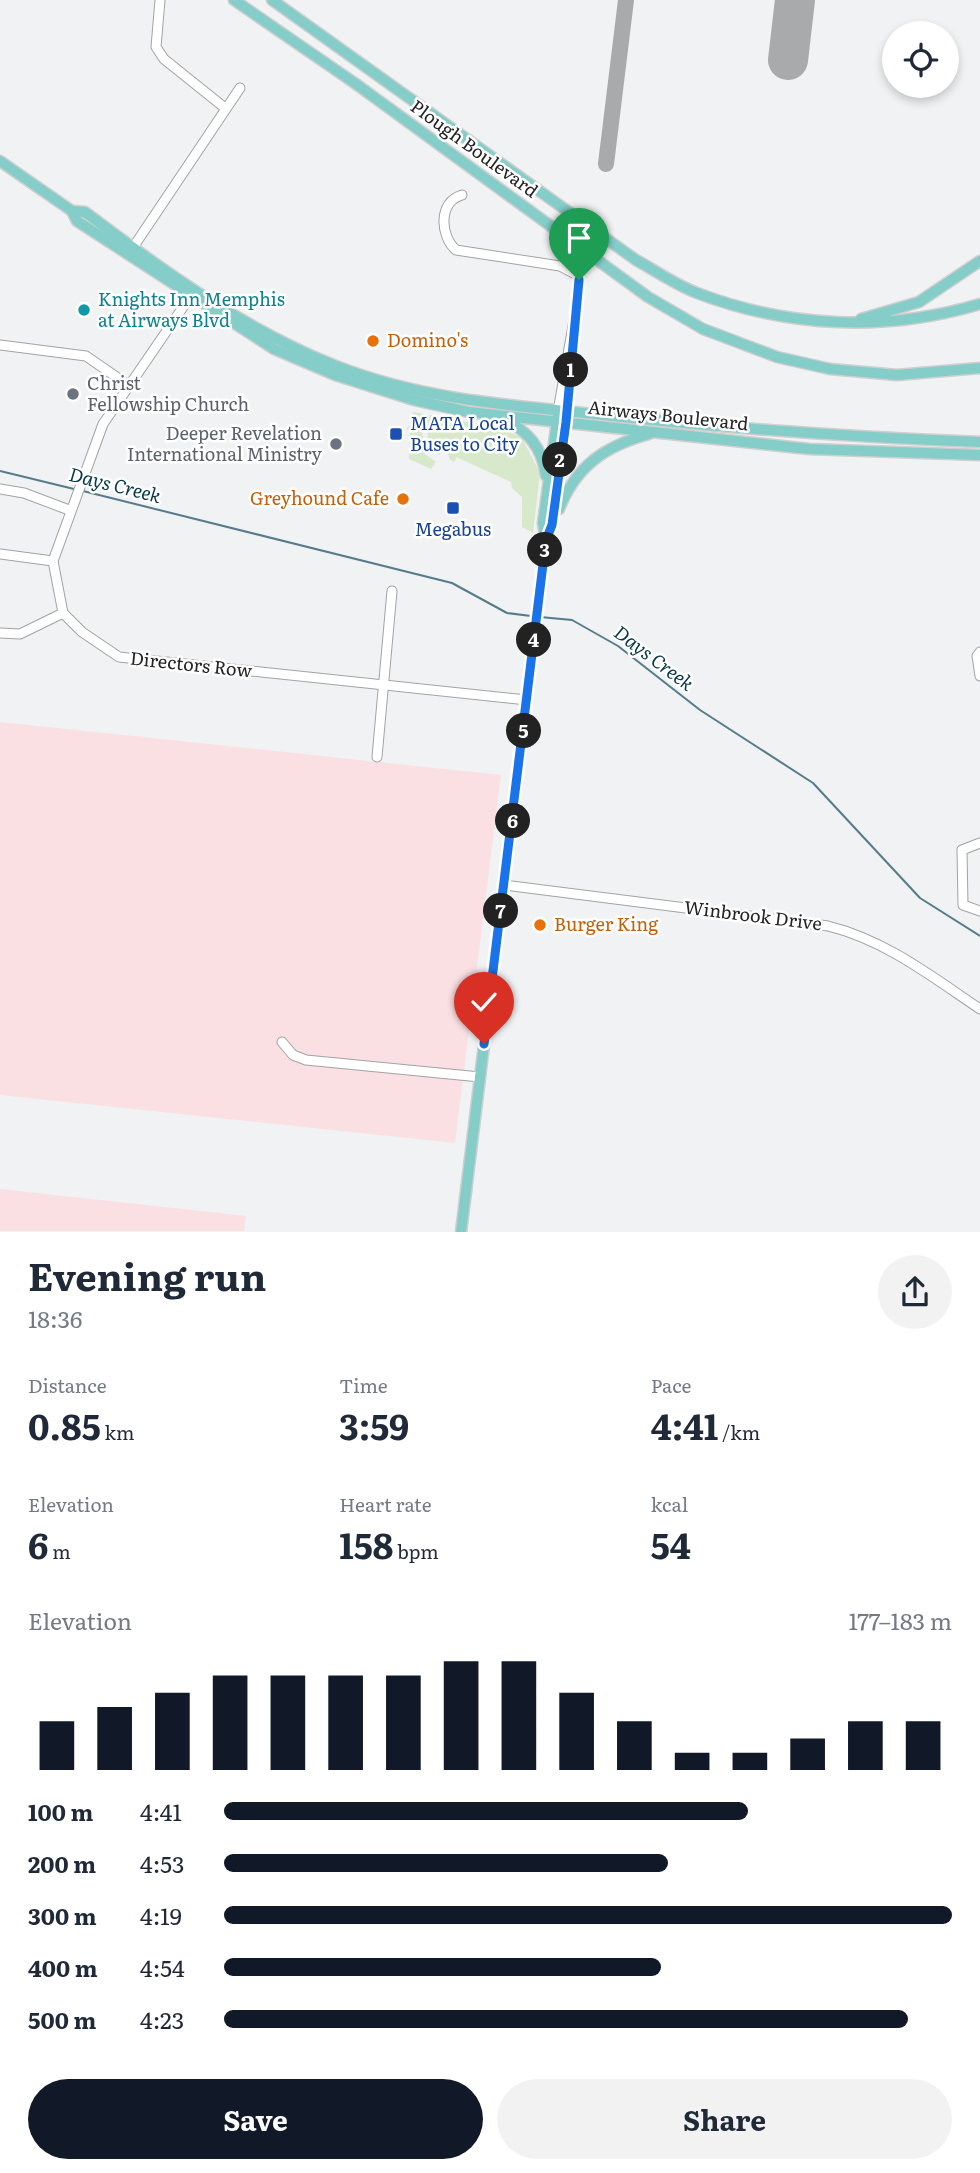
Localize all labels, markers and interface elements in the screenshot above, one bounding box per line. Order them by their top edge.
map controls [882,21,959,98]
button: locate [882,21,959,98]
street label: Plough Boulevard [406,92,544,203]
pin [549,208,609,280]
icon: arrive [560,219,598,257]
place label: Knights Inn Memphis at Airways Blvd [98,285,285,333]
marker: Knights Inn Memphis at Airways Blvd [76,302,92,318]
place label: Domino's [387,326,468,353]
marker: Domino's [365,333,381,349]
pin: 1 [554,352,588,388]
text: 1 [567,355,574,383]
place label: Christ Fellowship Church [87,369,249,417]
marker: Christ Fellowship Church [65,386,81,402]
street label: Airways Boulevard [587,393,750,436]
place label: MATA Local Buses to City [410,409,520,457]
place label: Deeper Revelation International Ministry [127,419,323,467]
marker: MATA Local Buses to City [388,426,404,442]
marker: Deeper Revelation International Ministry [328,436,344,452]
pin: 2 [542,442,578,477]
text: 2 [554,445,565,473]
water label: Days Creek [66,459,165,509]
place label: Greyhound Cafe [250,484,389,511]
marker: Greyhound Cafe [395,491,411,507]
marker: Megabus [445,500,461,516]
place label: Megabus [415,515,491,542]
pin: 3 [528,532,562,568]
text: 3 [539,535,550,563]
water label: Days Creek [609,618,701,697]
pin: 4 [516,622,552,658]
text: 4 [528,625,539,653]
street label: Directors Row [129,644,254,683]
pin: 5 [506,714,542,748]
text: 5 [518,716,529,744]
pin: 6 [496,804,530,838]
text: 6 [507,806,518,834]
street label: Winbrook Drive [683,893,824,936]
pin: 7 [484,894,518,928]
text: 7 [495,896,506,924]
place label: Burger King [554,910,659,937]
marker: Burger King [532,917,548,933]
pin [454,972,514,1044]
icon: check [465,983,503,1021]
text: Evening run [28,1246,266,1303]
button: share [878,1255,952,1329]
text: 18:36 [28,1301,82,1335]
text: Distance [28,1371,107,1399]
text: Time [339,1371,388,1399]
text: Pace [651,1371,691,1399]
text: 0.85 [28,1399,101,1451]
text: 3:59 [339,1399,409,1451]
text: 4:41 [651,1399,718,1451]
text: km [101,1418,134,1446]
text: /km [718,1418,760,1446]
text: Elevation [28,1490,114,1518]
text: Heart rate [339,1490,432,1518]
text: kcal [651,1490,688,1518]
text: 6 [28,1518,48,1570]
text: 158 [339,1518,393,1570]
text: 54 [651,1518,691,1570]
text: m [48,1537,71,1565]
text: bpm [393,1537,439,1565]
text: Elevation [28,1603,132,1637]
text: 177–183 m [848,1603,952,1637]
text: 100 m [28,1794,93,1828]
text: 4:41 [140,1794,182,1828]
text: 200 m [28,1846,96,1880]
text: 4:53 [140,1846,184,1880]
text: 300 m [28,1898,97,1932]
text: 4:19 [140,1898,182,1932]
text: 400 m [28,1950,98,1984]
text: 4:54 [140,1950,185,1984]
text: 500 m [28,2002,96,2036]
text: 4:23 [140,2002,184,2036]
button: Save [28,2079,483,2159]
button: Share [497,2079,952,2159]

